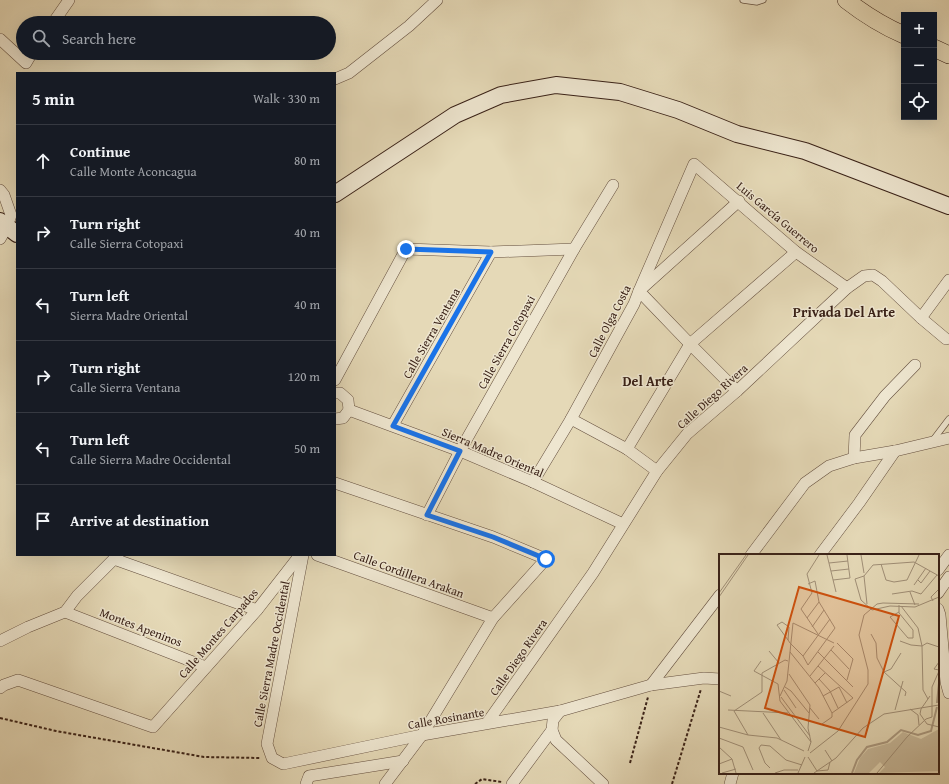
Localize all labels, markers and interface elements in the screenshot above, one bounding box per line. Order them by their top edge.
map controls [901,12,937,120]
button: + [901,12,937,48]
search box [16,16,336,60]
icon: search [30,27,52,49]
text: Search here [62,28,136,49]
button: − [901,48,937,84]
button: locate [901,84,937,120]
text: 5 min [32,86,74,111]
text: Walk · 330 m [253,89,320,108]
text: Continue [70,141,131,162]
icon: ahead [32,150,54,172]
text: 80 m [294,151,320,170]
text: Calle Monte Aconcagua [70,162,197,181]
street label: Luis García Guerrero [733,177,823,257]
text: Turn right [70,213,141,234]
icon: right [32,222,54,244]
text: 40 m [294,223,320,242]
text: Calle Sierra Cotopaxi [70,234,184,253]
route end [397,240,415,258]
street label: Calle Olga Costa [583,281,635,360]
street label: Calle Sierra Ventana [398,284,464,381]
text: Turn left [70,285,129,306]
street label: Calle Sierra Cotopaxi [473,292,539,392]
icon: left [32,294,54,316]
text: 40 m [294,295,320,314]
district label: Privada Del Arte [793,302,895,322]
text: Sierra Madre Oriental [70,306,188,325]
text: Turn right [70,357,141,378]
street label: Calle Diego Rivera [673,359,751,433]
icon: right [32,366,54,388]
text: 120 m [288,367,320,386]
district label: Del Arte [623,371,674,391]
text: Calle Sierra Ventana [70,378,181,397]
street label: Sierra Madre Oriental [439,423,547,481]
text: Turn left [70,429,129,450]
icon: left [32,438,54,460]
text: 50 m [294,439,320,458]
text: Calle Sierra Madre Occidental [70,450,231,469]
icon: arrive [32,510,54,532]
text: Arrive at destination [70,510,209,531]
street label: Calle Cordillera Arakan [351,546,467,602]
route start [537,550,555,568]
inset map [719,554,939,774]
street label: Calle Sierra Madre Occidental [248,579,294,728]
street label: Calle Montes Carpados [174,584,262,682]
street label: Montes Apeninos [97,603,185,651]
street label: Calle Diego Rivera [485,615,551,699]
street label: Calle Rosinante [406,703,486,733]

